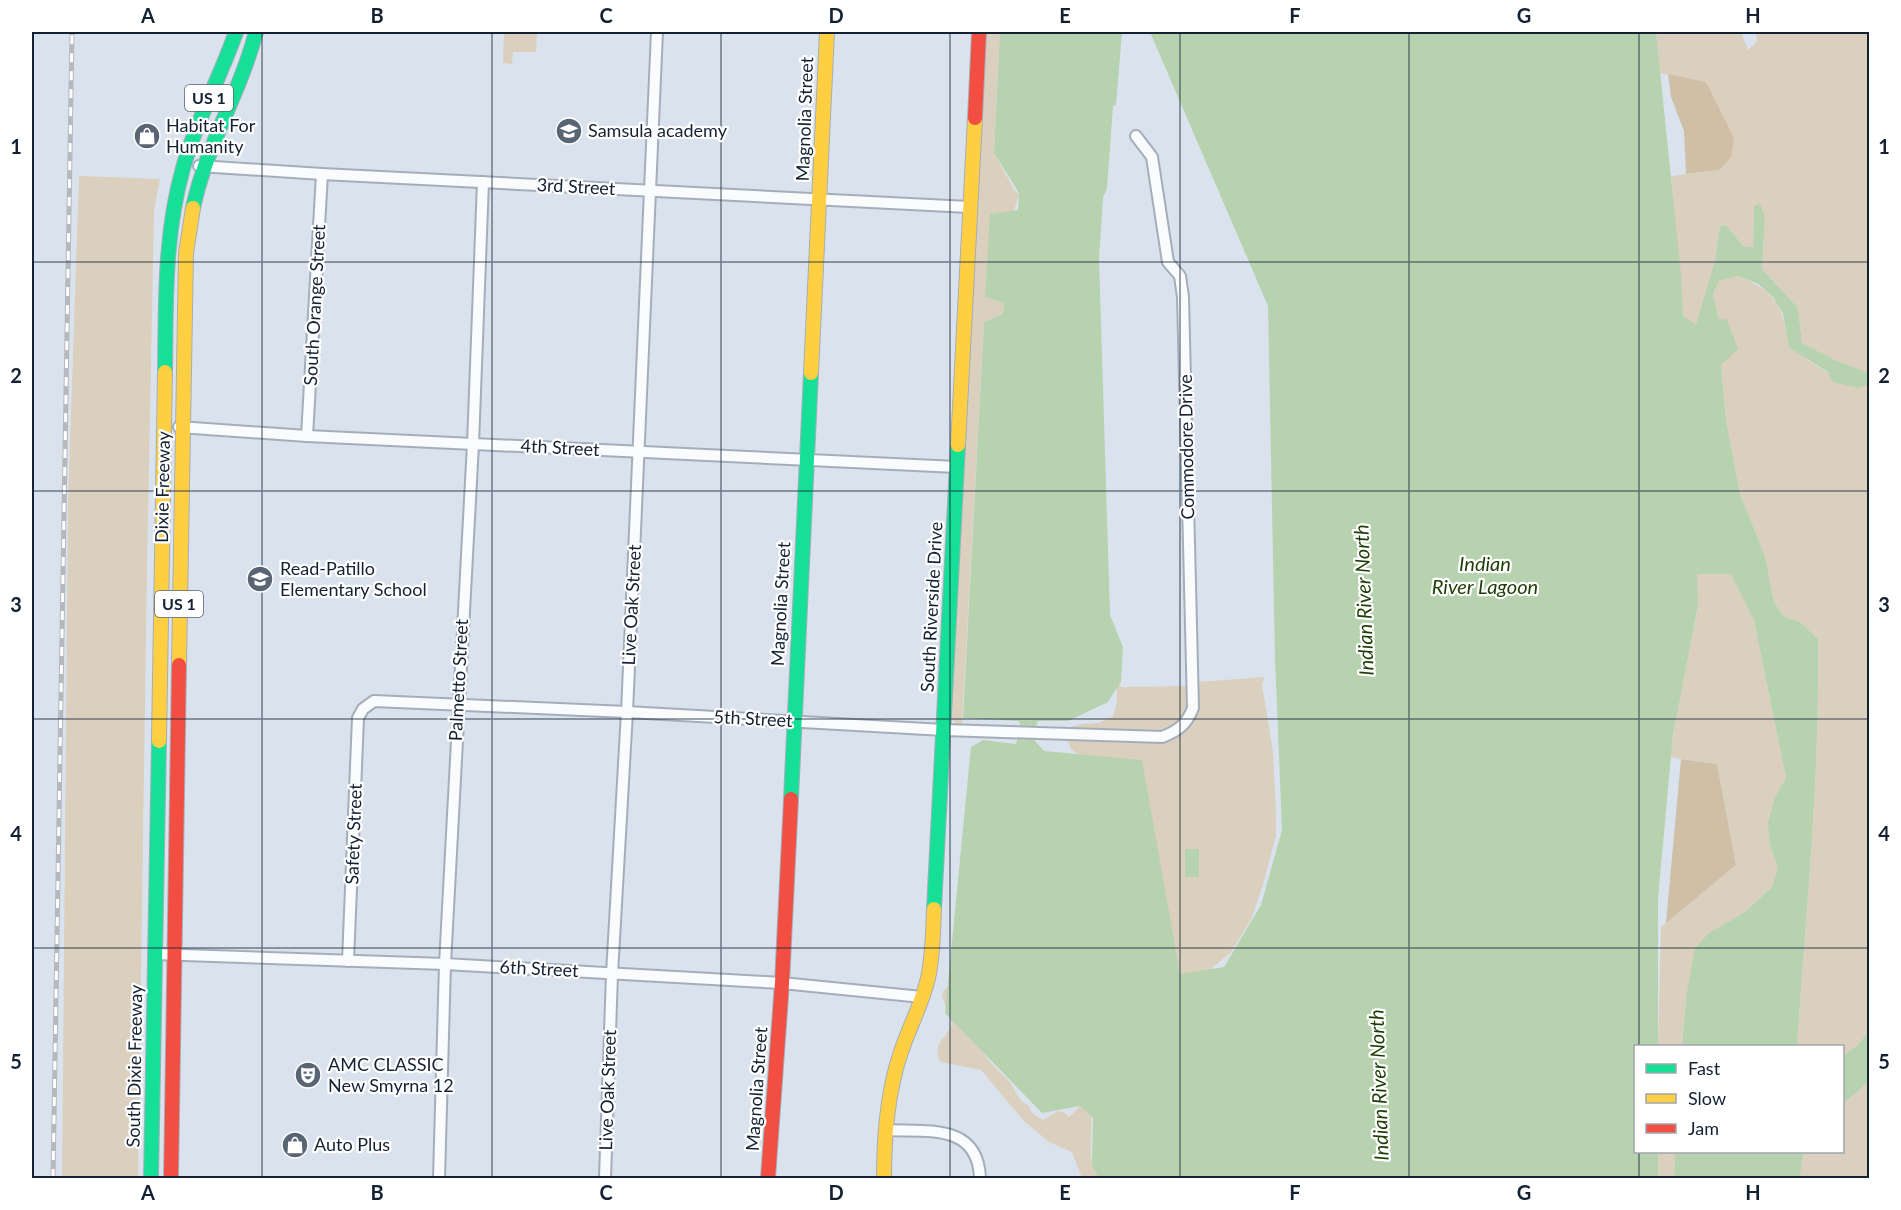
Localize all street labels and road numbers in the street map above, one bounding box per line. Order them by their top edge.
street label: Magnolia Street [791,56,817,182]
road number: US 1 [185,85,233,111]
street label: 3rd Street [536,173,616,199]
street label: South Orange Street [299,223,329,386]
street label: Commodore Drive [1174,374,1198,520]
street label: Dixie Freeway [150,430,174,543]
street label: 4th Street [520,434,601,460]
street label: South Riverside Drive [916,521,946,693]
street label: Magnolia Street [766,541,794,667]
street label: Live Oak Street [617,543,645,666]
road number: US 1 [155,591,203,617]
street label: Palmetto Street [444,618,472,742]
street label: 5th Street [713,705,794,731]
street label: Safety Street [340,782,366,885]
street label: 6th Street [499,955,580,981]
street label: South Dixie Freeway [122,984,146,1148]
street label: Magnolia Street [741,1026,771,1152]
street label: Live Oak Street [594,1029,620,1151]

